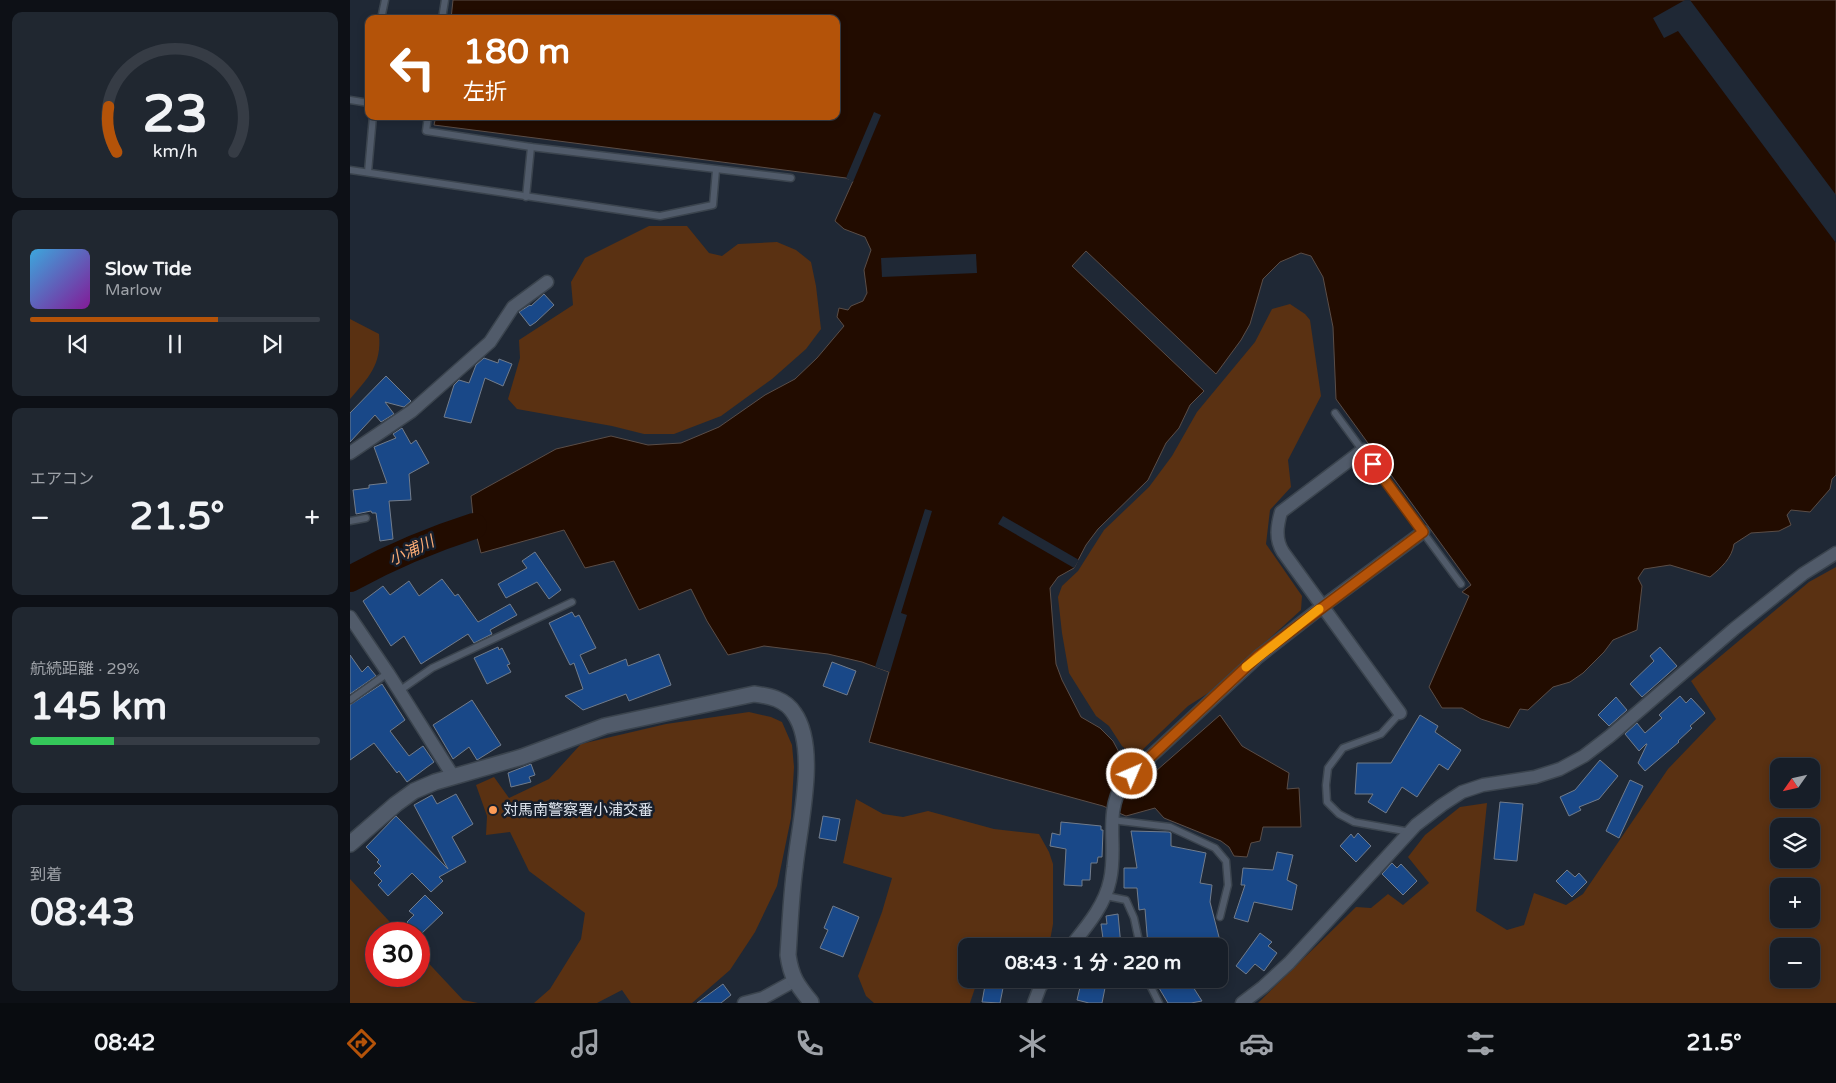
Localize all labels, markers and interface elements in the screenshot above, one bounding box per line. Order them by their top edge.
text: 180 m [463,31,570,73]
icon: left [380,35,445,100]
text: 左折 [463,79,507,105]
text: 23 [142,83,208,146]
text: km/h [153,141,197,162]
text: Slow Tide [105,258,192,280]
text: Marlow [105,280,162,300]
icon: previous [64,330,92,358]
icon: pause [161,330,189,358]
icon: next [258,330,286,358]
pin [1352,443,1394,485]
icon: arrive [1359,450,1387,478]
text: エアコン [30,469,94,489]
text: 21.5° [130,494,225,540]
text: − [30,501,50,535]
text: + [304,501,320,535]
water label: 小浦川 [385,531,439,570]
text: 航続距離 · 29% [30,659,140,679]
text: 145 km [30,684,167,730]
position arrow [1105,747,1157,799]
north arrow [1770,758,1820,808]
map controls [1770,758,1820,988]
place label: 対馬南警察署小浦交番 [503,801,653,819]
marker: 対馬南警察署小浦交番 [487,804,499,816]
button: layers [1770,818,1820,868]
text: 到着 [30,865,62,885]
button: + [1770,878,1820,928]
text: 08:43 [30,890,135,936]
speed limit sign: 30 [365,922,430,987]
button: − [1770,938,1820,988]
text: 08:43 · 1 分 · 220 m [1005,952,1181,974]
icon: directions [344,1026,379,1061]
icon: music [568,1026,603,1061]
icon: phone [792,1026,827,1061]
icon: climate [1015,1026,1050,1061]
icon: car [1239,1026,1274,1061]
icon: filters [1463,1026,1498,1061]
text: 08:42 [94,1030,155,1056]
text: 21.5° [1686,1030,1742,1056]

